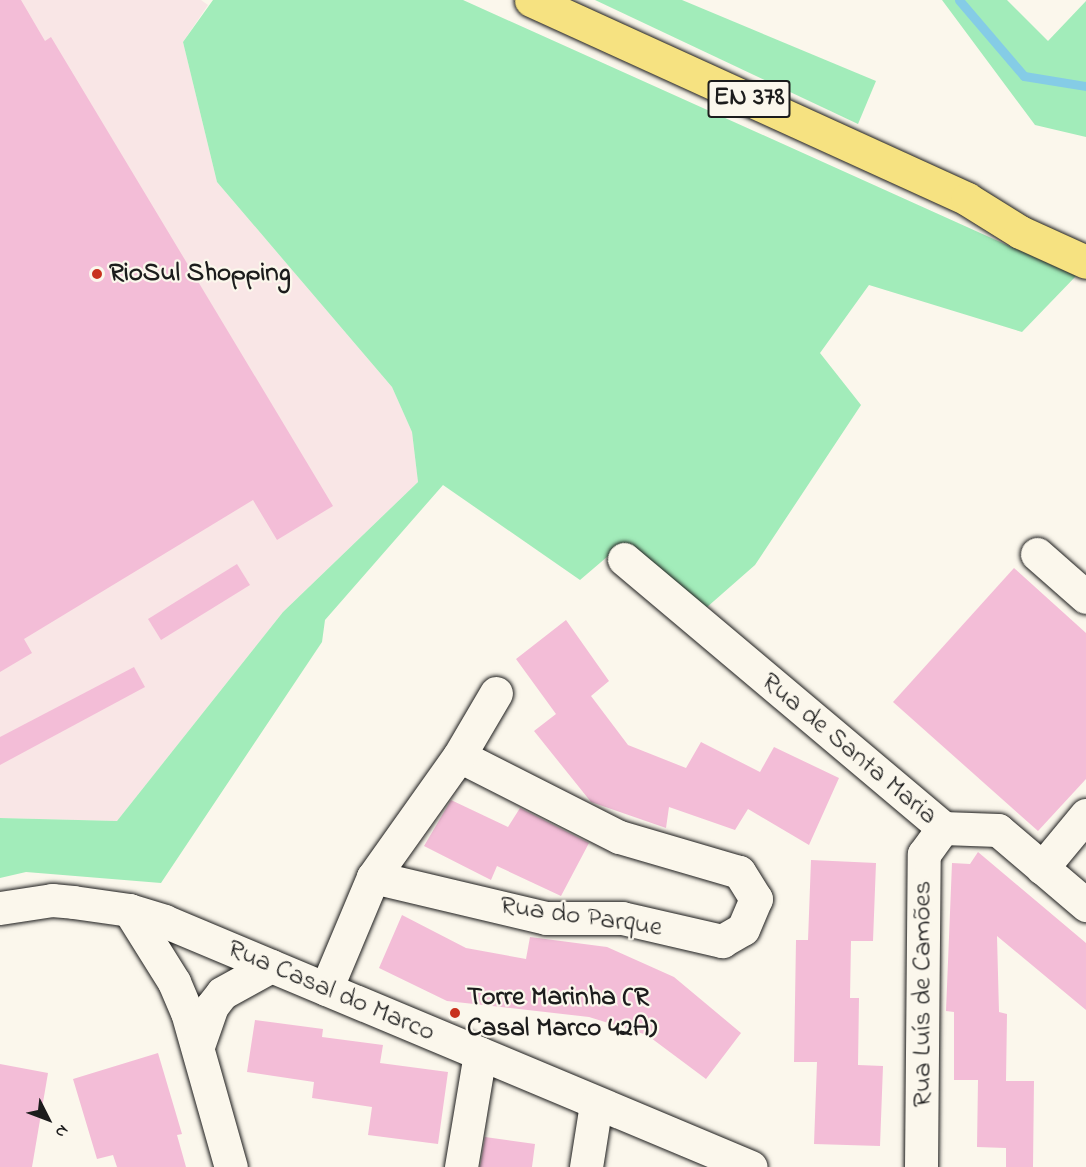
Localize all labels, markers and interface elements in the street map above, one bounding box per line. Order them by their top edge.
road number: EN 378 [707,76,791,122]
place label: RioSul Shopping [109,258,291,290]
marker: RioSul Shopping [90,267,104,281]
street label: Rua de Santa Maria [754,666,944,832]
street label: Rua Luís de Camões [907,881,939,1107]
street label: Rua do Parque [498,890,664,944]
street label: Rua Casal do Marco [223,933,439,1049]
place label: Torre Marinha (R Casal Marco 42A) [467,981,657,1044]
marker: Torre Marinha (R Casal Marco 42A) [448,1006,462,1020]
north arrow [18,1089,78,1149]
text: N [49,1119,74,1143]

